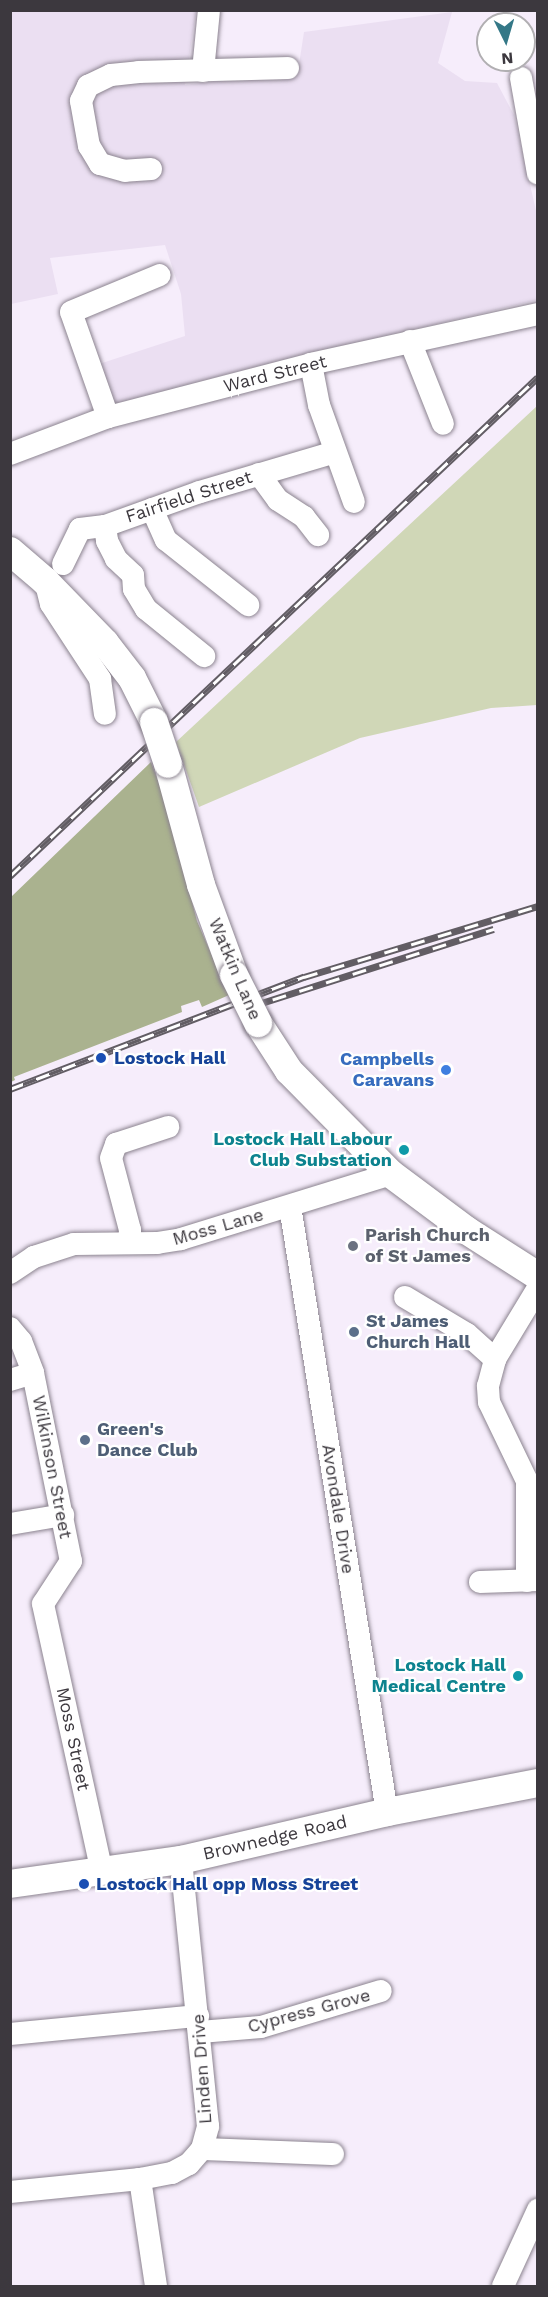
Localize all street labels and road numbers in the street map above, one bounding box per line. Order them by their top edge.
street label: Ward Street [221,351,329,397]
street label: Fairfield Street [123,466,255,528]
street label: Watkin Lane [204,915,266,1023]
street label: Moss Lane [170,1204,266,1250]
street label: Wilkinson Street [28,1394,76,1540]
street label: Avondale Drive [317,1443,359,1575]
street label: Moss Street [51,1685,95,1793]
street label: Brownedge Road [201,1811,349,1865]
street label: Cypress Grove [245,1984,373,2038]
street label: Linden Drive [187,2013,217,2125]

